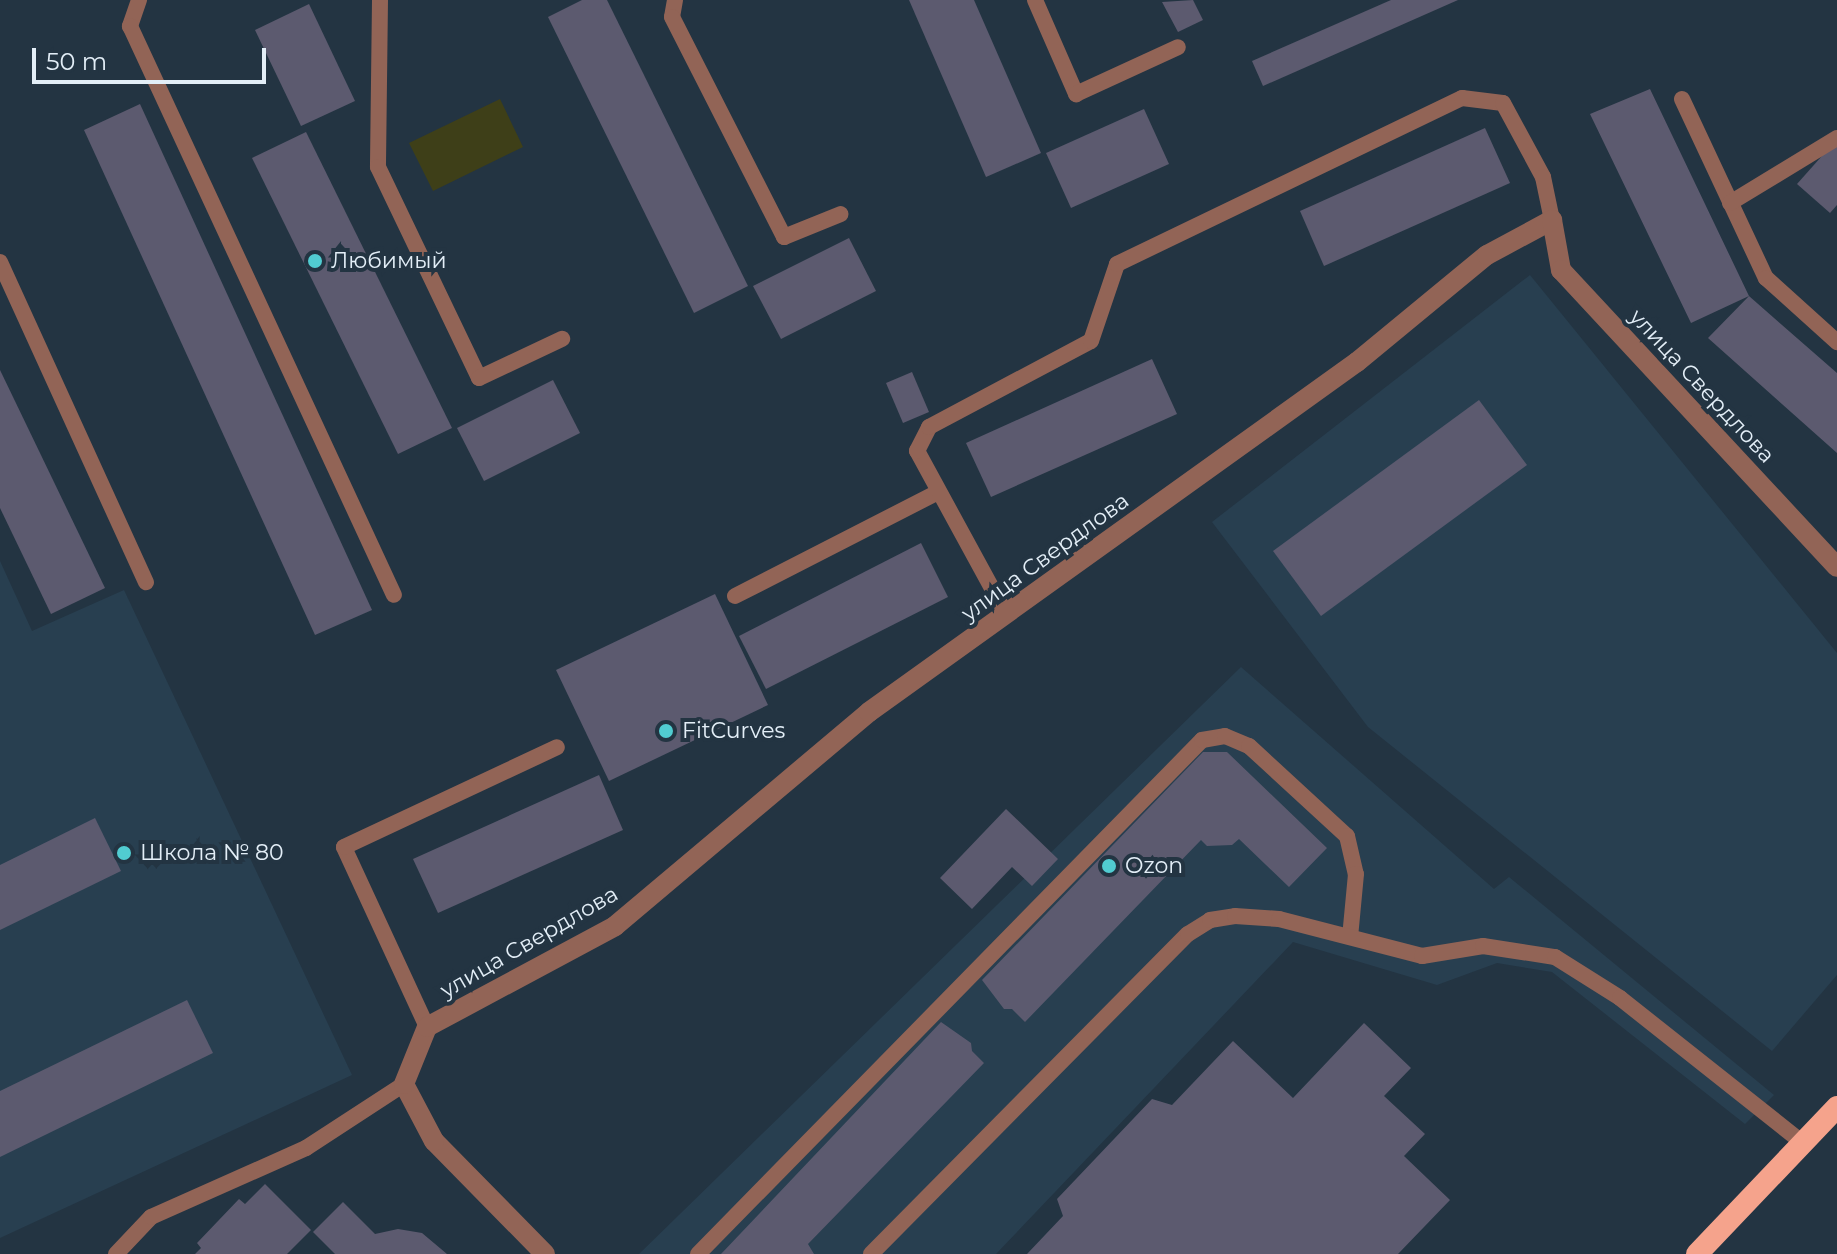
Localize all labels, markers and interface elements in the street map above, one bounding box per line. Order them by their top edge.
scale bar [36,32,270,82]
text: 50 m [46,47,107,76]
place label: Любимый [331,248,447,274]
marker: Любимый [306,252,324,270]
street label: улица Свердлова [1624,304,1780,468]
street label: улица Свердлова [956,487,1134,627]
place label: FitCurves [682,718,785,744]
marker: FitCurves [657,722,675,740]
place label: Школа № 80 [140,840,284,866]
marker: Школа № 80 [115,844,133,862]
place label: Ozon [1125,853,1183,879]
marker: Ozon [1100,857,1118,875]
street label: улица Свердлова [436,880,622,1004]

